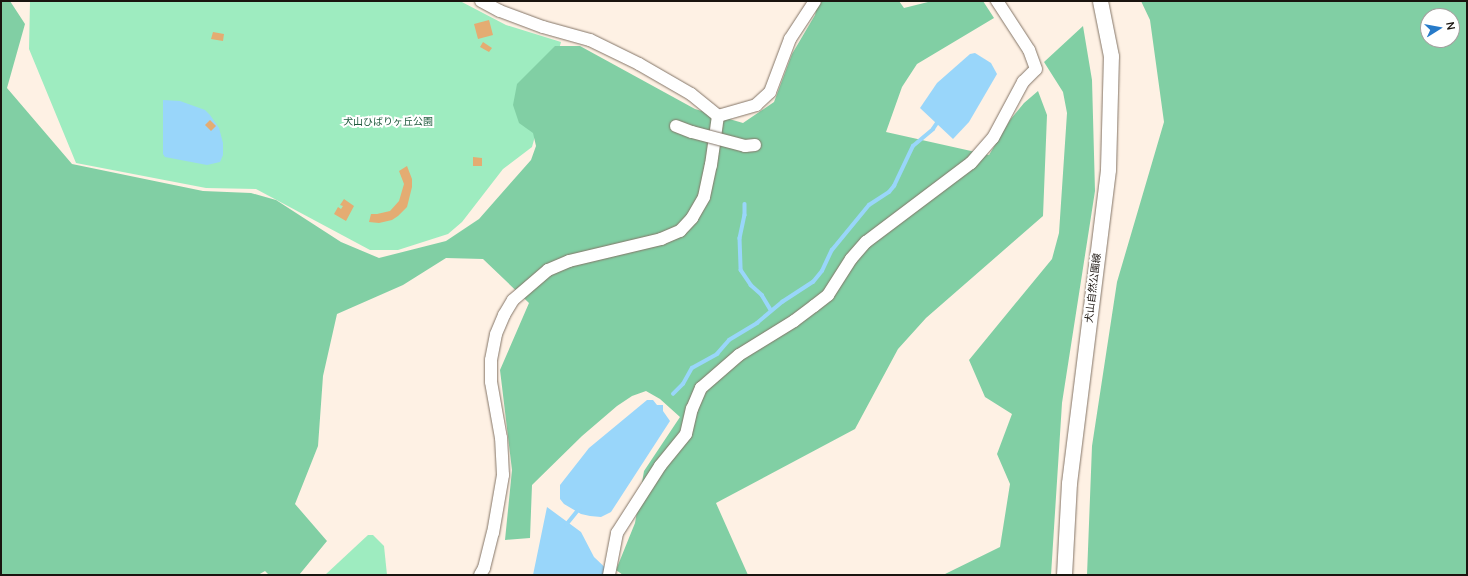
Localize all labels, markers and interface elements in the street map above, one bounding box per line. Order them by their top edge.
north arrow [1420,8,1460,48]
text: N [1443,20,1459,31]
park label: 犬山ひばりヶ丘公園 [343,116,433,128]
street label: 犬山自然公園線 [1083,253,1103,323]

